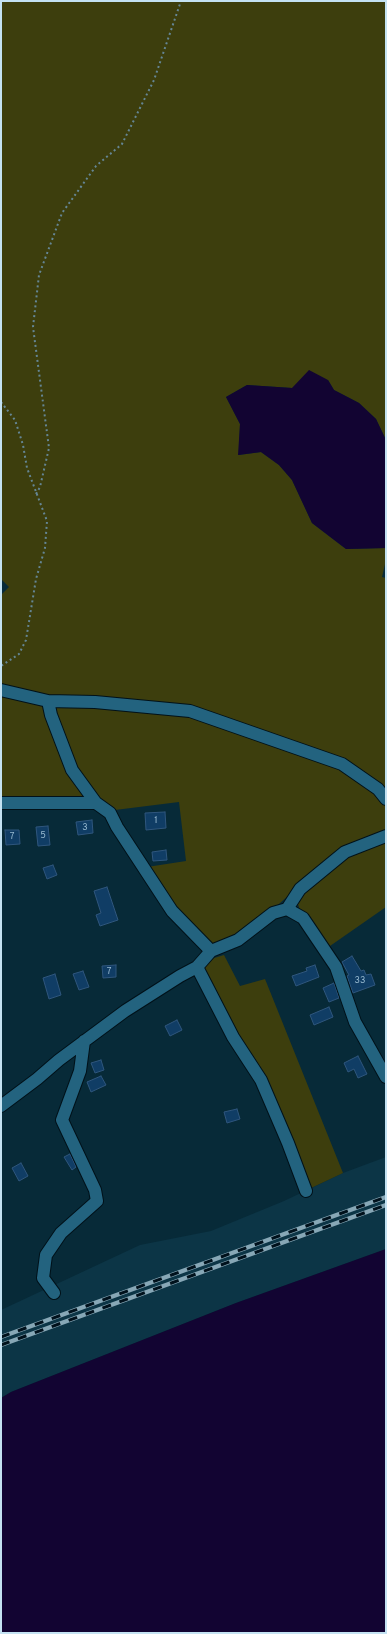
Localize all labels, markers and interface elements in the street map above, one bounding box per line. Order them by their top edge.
house number: 1 [154,816,158,826]
house number: 3 [82,823,88,833]
house number: 5 [40,831,46,841]
house number: 7 [10,832,14,842]
house number: 7 [107,967,111,977]
house number: 33 [355,976,365,986]

